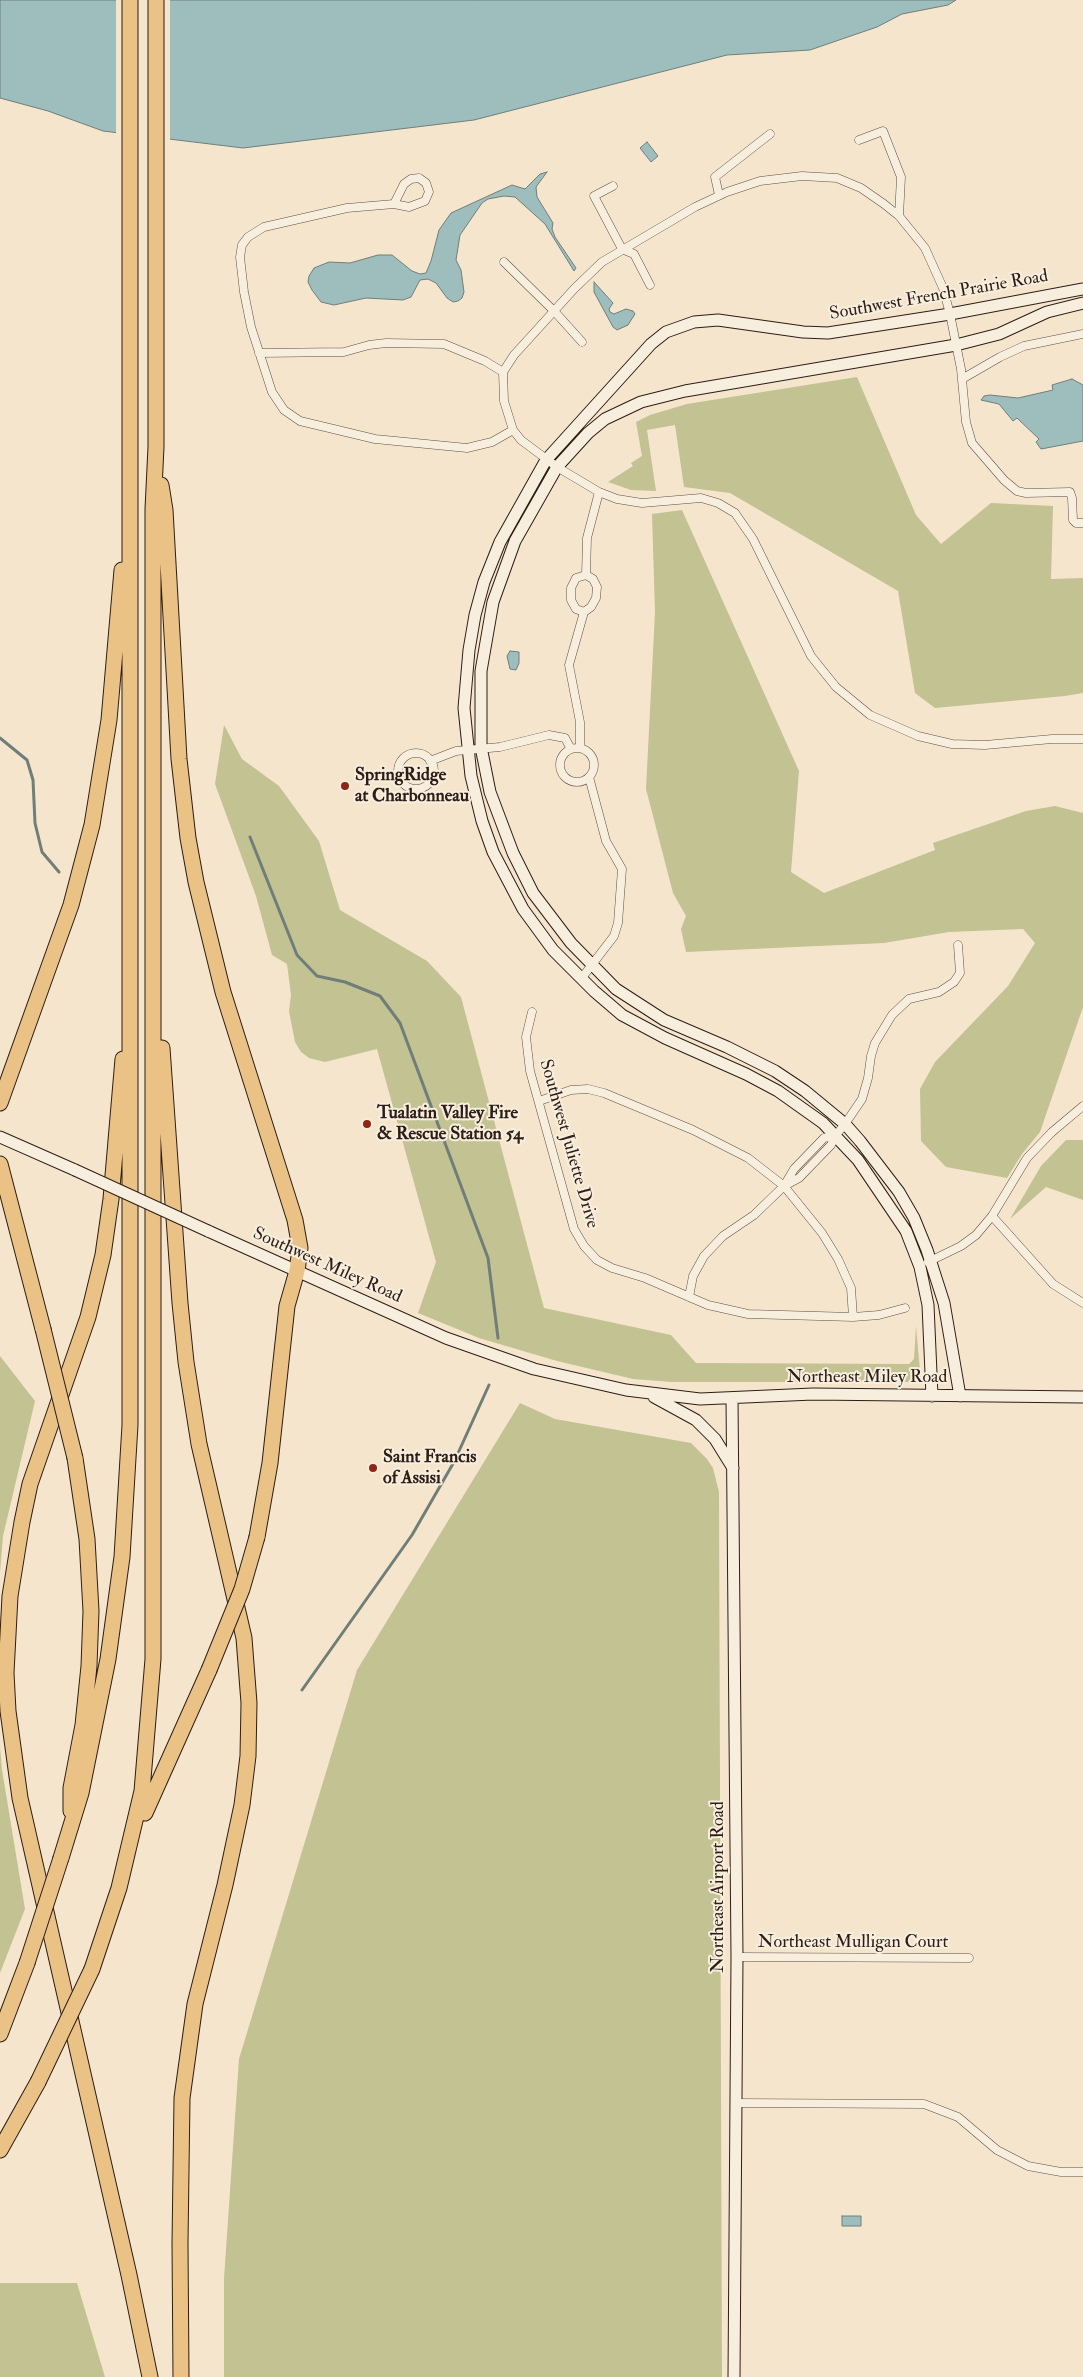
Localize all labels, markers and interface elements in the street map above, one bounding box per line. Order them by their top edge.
street label: Southwest French Prairie Road [828,266,1050,326]
place label: SpringRidge at Charbonneau [355,765,469,808]
marker: SpringRidge at Charbonneau [339,780,351,792]
street label: Southwest Juliette Drive [534,1057,602,1231]
place label: Tualatin Valley Fire & Rescue Station 54 [377,1103,523,1146]
marker: Tualatin Valley Fire & Rescue Station 54 [361,1118,373,1130]
street label: Southwest Miley Road [249,1223,405,1309]
street label: Northeast Miley Road [787,1367,947,1389]
place label: Saint Francis of Assisi [383,1447,476,1490]
marker: Saint Francis of Assisi [367,1462,379,1474]
street label: Northeast Airport Road [708,1801,730,1973]
street label: Northeast Mulligan Court [758,1932,948,1954]

